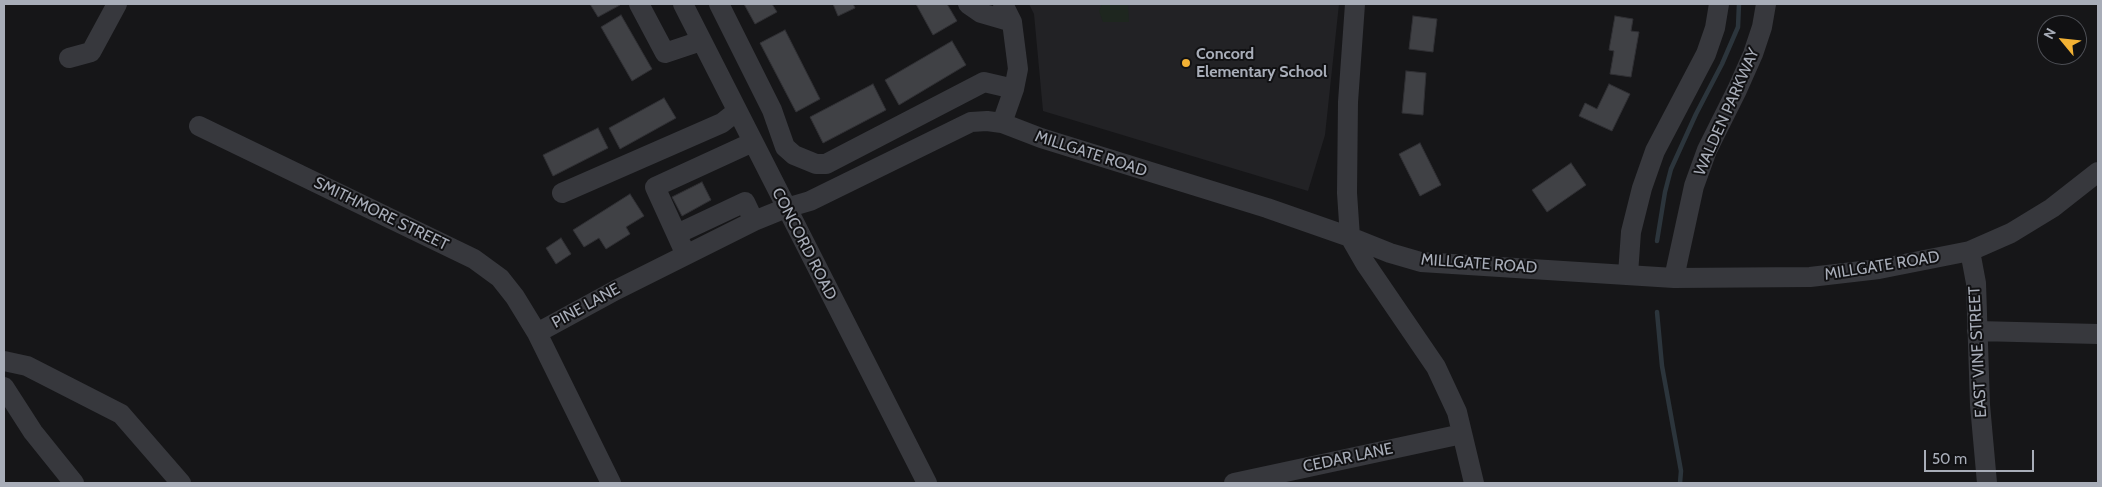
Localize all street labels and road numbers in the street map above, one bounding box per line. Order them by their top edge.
street label: WALDEN PARKWAY [1690,45,1764,179]
street label: MILLGATE ROAD [1033,127,1149,181]
street label: SMITHMORE STREET [311,173,451,255]
street label: CONCORD ROAD [767,185,841,303]
street label: MILLGATE ROAD [1823,247,1941,285]
street label: MILLGATE ROAD [1420,250,1538,278]
street label: PINE LANE [549,279,623,333]
street label: EAST VINE STREET [1965,286,1991,418]
street label: CEDAR LANE [1301,439,1395,477]

